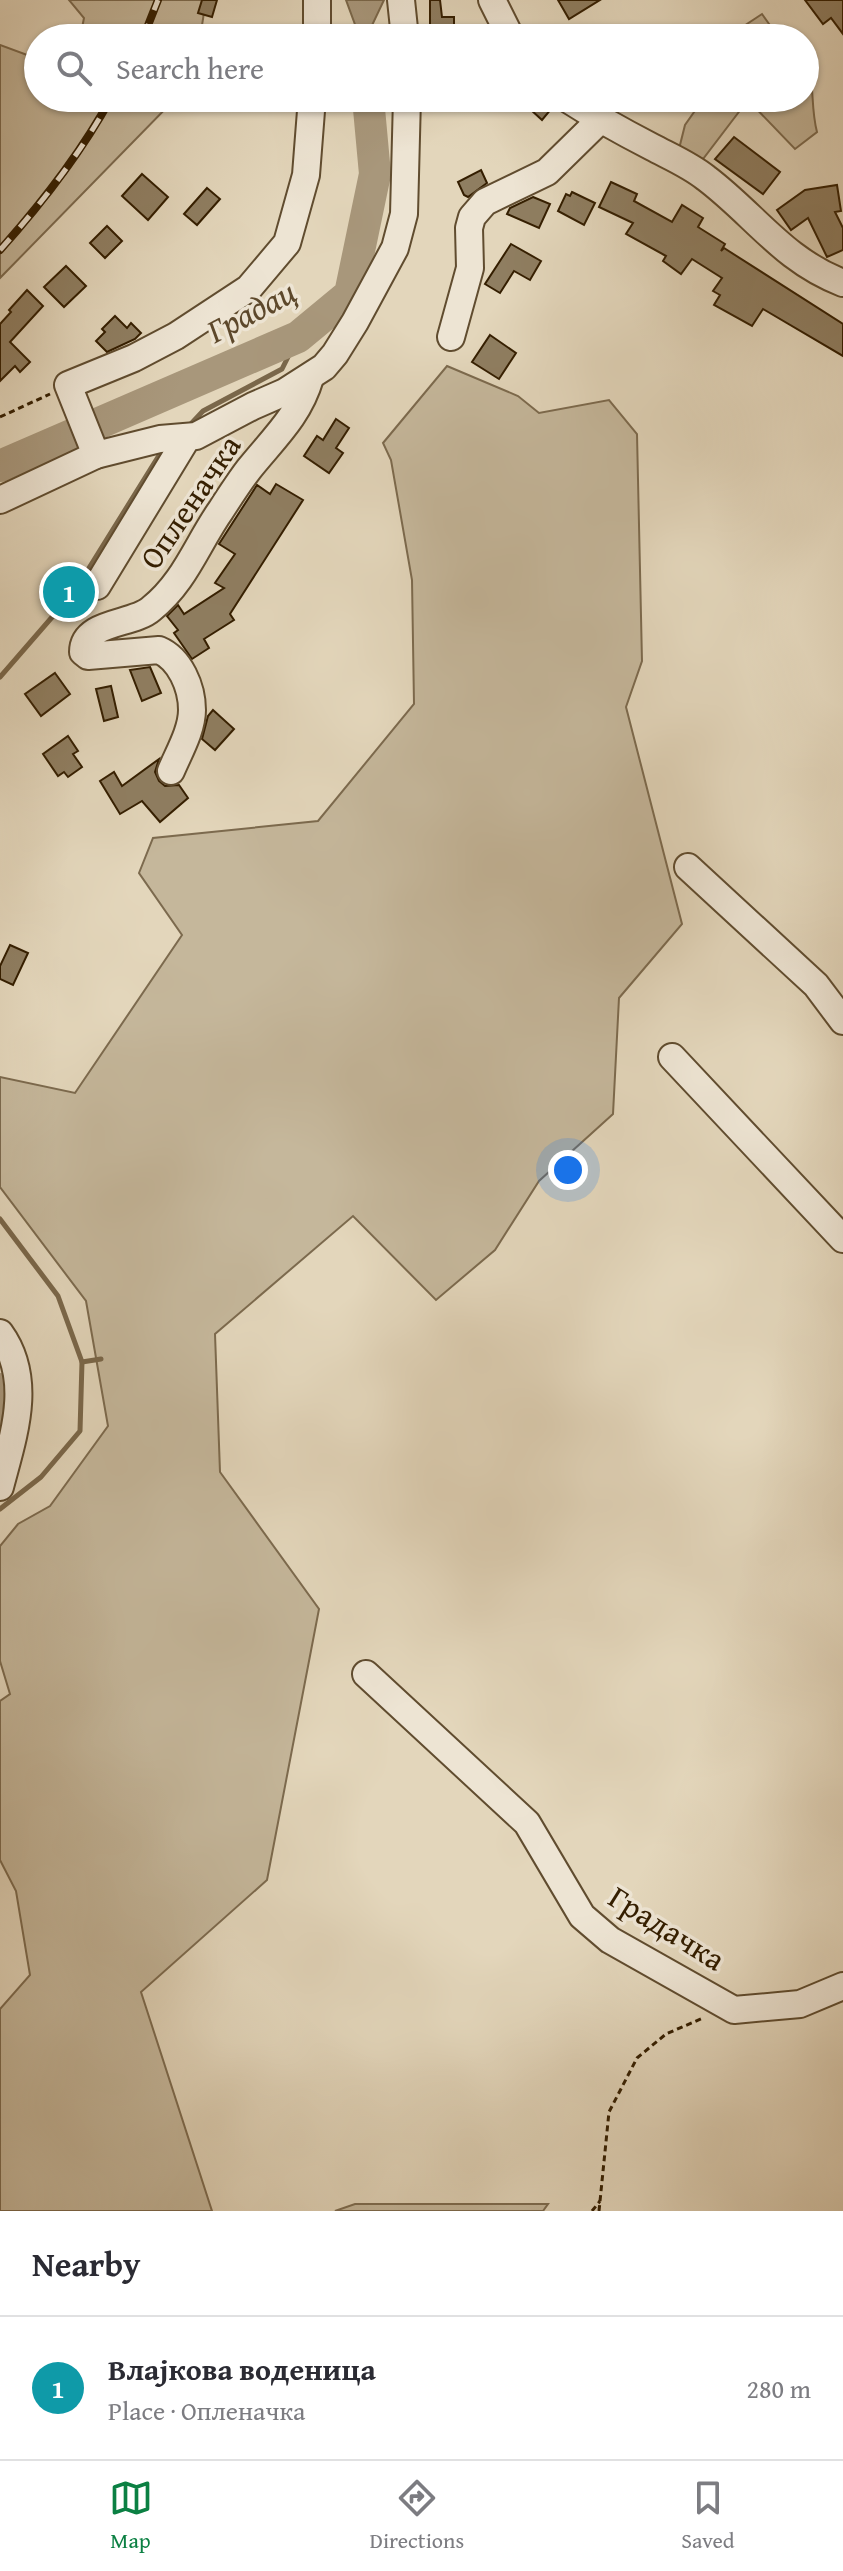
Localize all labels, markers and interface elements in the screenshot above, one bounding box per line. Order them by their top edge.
search box [24,24,819,112]
icon: search [52,46,96,90]
text: Search here [116,46,264,90]
water label: Градац [197,267,304,355]
street label: Опленачка [127,425,252,578]
pin: 1 [43,562,95,622]
your location [548,1150,588,1190]
street label: Градачка [600,1873,735,1982]
text: Nearby [32,2239,141,2288]
text: Влајкова воденица [108,2347,376,2391]
text: 1 [51,2369,65,2408]
text: 280 m [746,2369,811,2408]
text: Place · Опленачка [108,2391,305,2430]
tab: Map [109,2476,153,2556]
tab: Directions [370,2476,464,2556]
tab: Saved [681,2476,734,2556]

